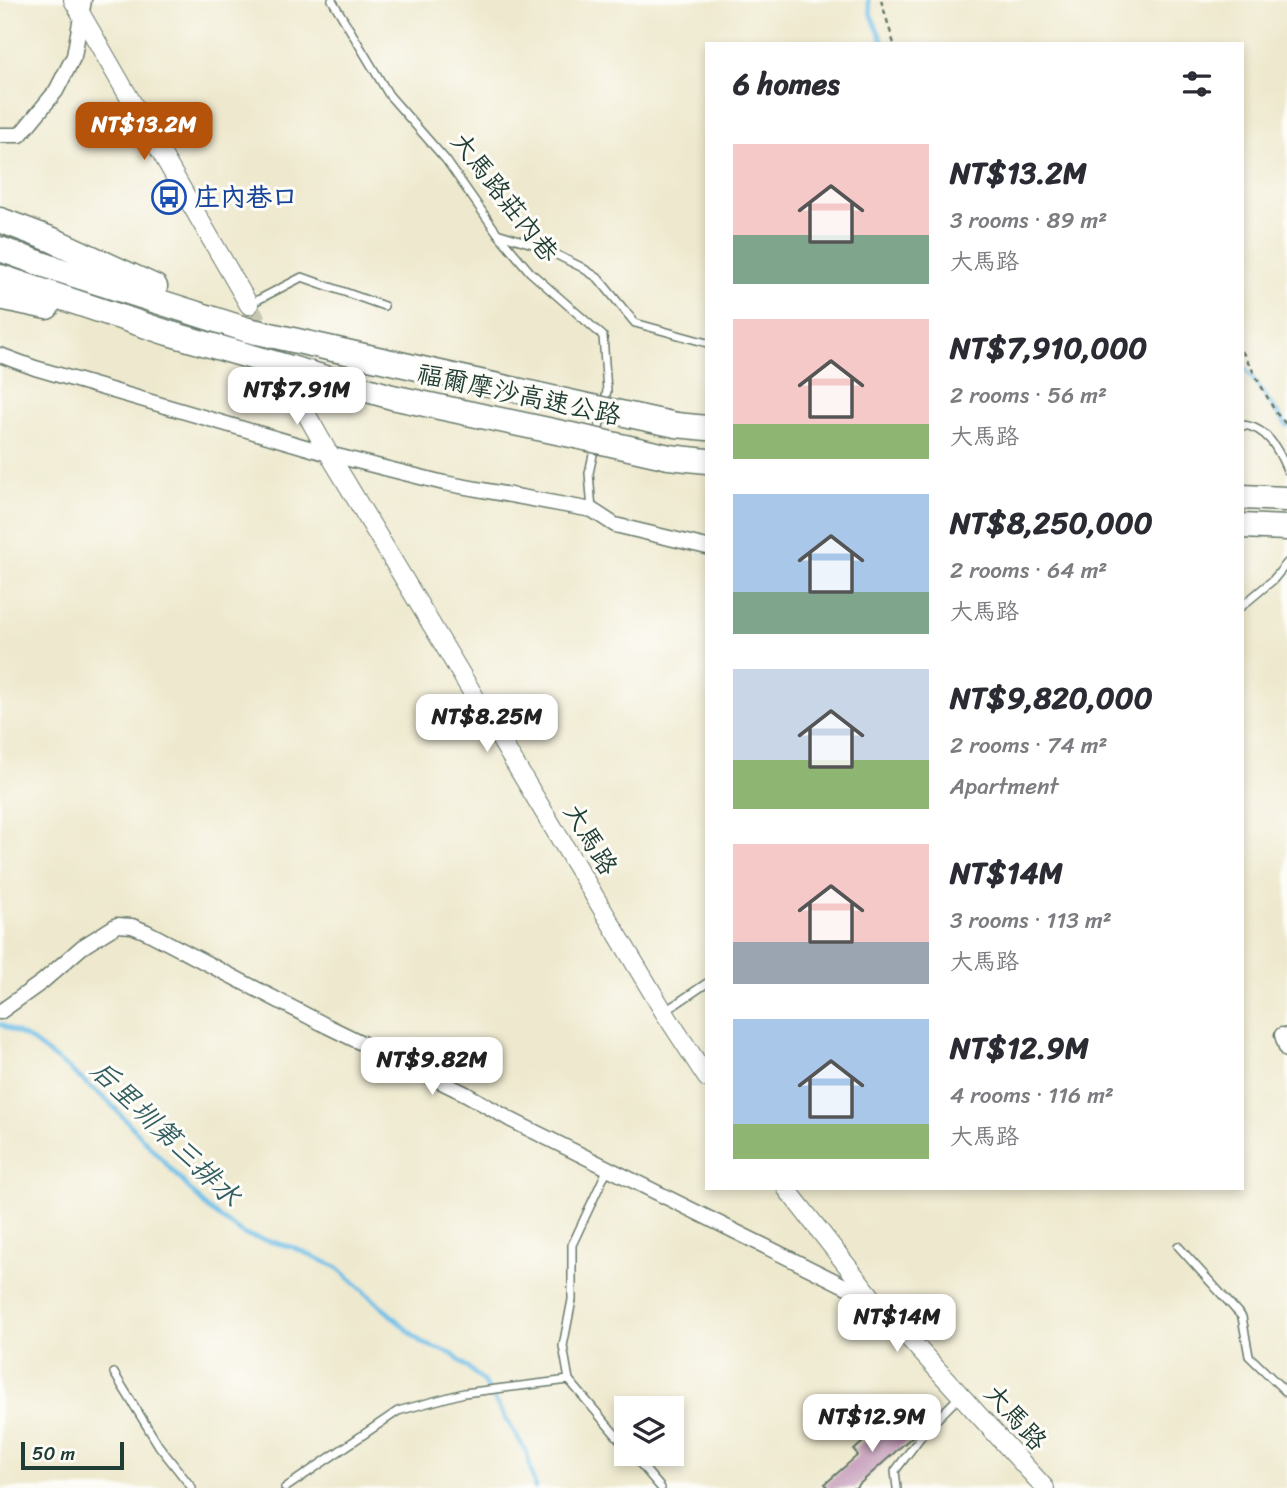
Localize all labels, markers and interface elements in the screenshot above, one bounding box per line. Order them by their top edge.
text: 6 homes [733,57,840,111]
icon: filters [1178,65,1216,103]
pin: NT$13.2M [72,102,216,162]
text: NT$13.2M [92,104,196,145]
street label: 大馬路莊內巷 [439,121,571,273]
text: NT$13.2M [950,146,1087,200]
icon: home [789,172,873,256]
place label: 庄內巷口 [194,174,298,220]
bus stop icon: 庄內巷口 [150,178,188,216]
text: 3 rooms · 89 m² [950,200,1107,241]
text: 大馬路 [950,241,1019,282]
text: NT$7,910,000 [950,321,1147,375]
icon: home [789,347,873,431]
street label: 福爾摩沙高速公路 [412,350,626,438]
pin: NT$7.91M [225,368,369,427]
text: NT$7.91M [244,369,350,410]
text: 2 rooms · 56 m² [950,375,1107,416]
text: 大馬路 [950,416,1019,457]
text: NT$8,250,000 [950,496,1153,550]
icon: home [789,522,873,606]
text: 2 rooms · 64 m² [950,550,1107,591]
text: 大馬路 [950,591,1019,632]
text: NT$9,820,000 [950,671,1153,725]
pin: NT$8.25M [415,694,559,754]
text: NT$8.25M [432,696,542,737]
icon: home [789,697,873,781]
text: 2 rooms · 74 m² [950,725,1107,766]
text: Apartment [950,766,1059,807]
street label: 大馬路 [551,794,631,884]
text: NT$14M [950,846,1063,900]
icon: home [789,872,873,956]
text: 3 rooms · 113 m² [950,900,1112,941]
text: 大馬路 [950,941,1019,982]
text: NT$12.9M [950,1021,1089,1075]
pin: NT$9.82M [360,1038,504,1097]
text: NT$9.82M [377,1039,487,1080]
water label: 后里圳第三排水 [78,1047,254,1219]
icon: home [789,1047,873,1131]
text: 4 rooms · 116 m² [950,1075,1114,1116]
text: 大馬路 [950,1116,1019,1157]
pin: NT$14M [840,1294,954,1354]
text: NT$14M [854,1296,940,1337]
street label: 大馬路 [973,1373,1059,1461]
pin: NT$12.9M [800,1394,944,1454]
map controls [614,1396,684,1466]
button: layers [614,1396,684,1466]
text: NT$12.9M [819,1396,925,1437]
text: 50 m [32,1437,75,1470]
scale bar [21,1439,124,1471]

